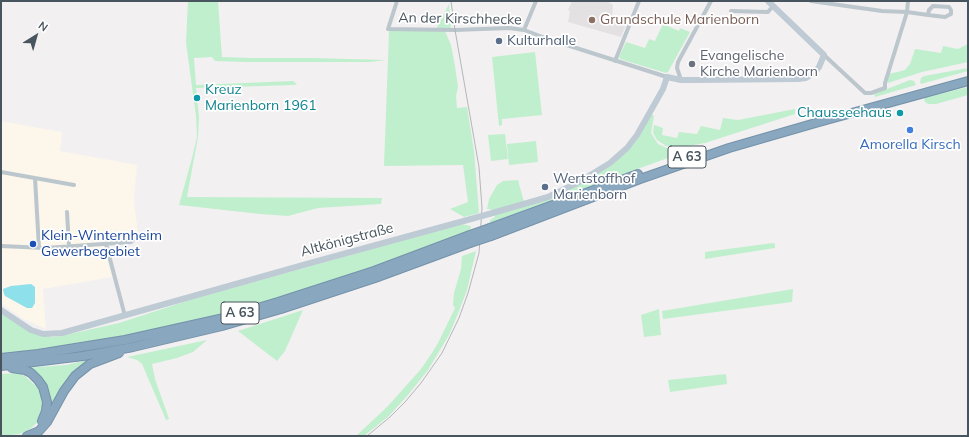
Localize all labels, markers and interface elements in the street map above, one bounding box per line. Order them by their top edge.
street label: An der Kirschhecke [398,10,522,28]
place label: Grundschule Marienborn [600,12,759,28]
marker: Grundschule Marienborn [587,15,597,25]
north arrow [16,16,56,56]
text: N [36,18,51,35]
place label: Kulturhalle [507,33,576,49]
marker: Kulturhalle [494,36,504,46]
place label: Evangelische Kirche Marienborn [700,48,818,80]
marker: Evangelische Kirche Marienborn [687,59,697,69]
place label: Kreuz Marienborn 1961 [205,82,317,114]
marker: Kreuz Marienborn 1961 [192,93,202,103]
place label: Chausseehaus [797,105,892,121]
marker: Chausseehaus [895,108,905,118]
marker: Amorella Kirsch [905,125,915,135]
place label: Amorella Kirsch [859,137,961,153]
road number: A 63 [668,146,706,168]
place label: Wertstoffhof Marienborn [553,171,635,204]
marker: Wertstoffhof Marienborn [540,182,550,192]
street label: Altkönigstraße [299,220,395,260]
place label: Klein-Winternheim Gewerbegebiet [41,228,162,260]
marker: Klein-Winternheim Gewerbegebiet [28,239,38,249]
road number: A 63 [221,302,259,324]

